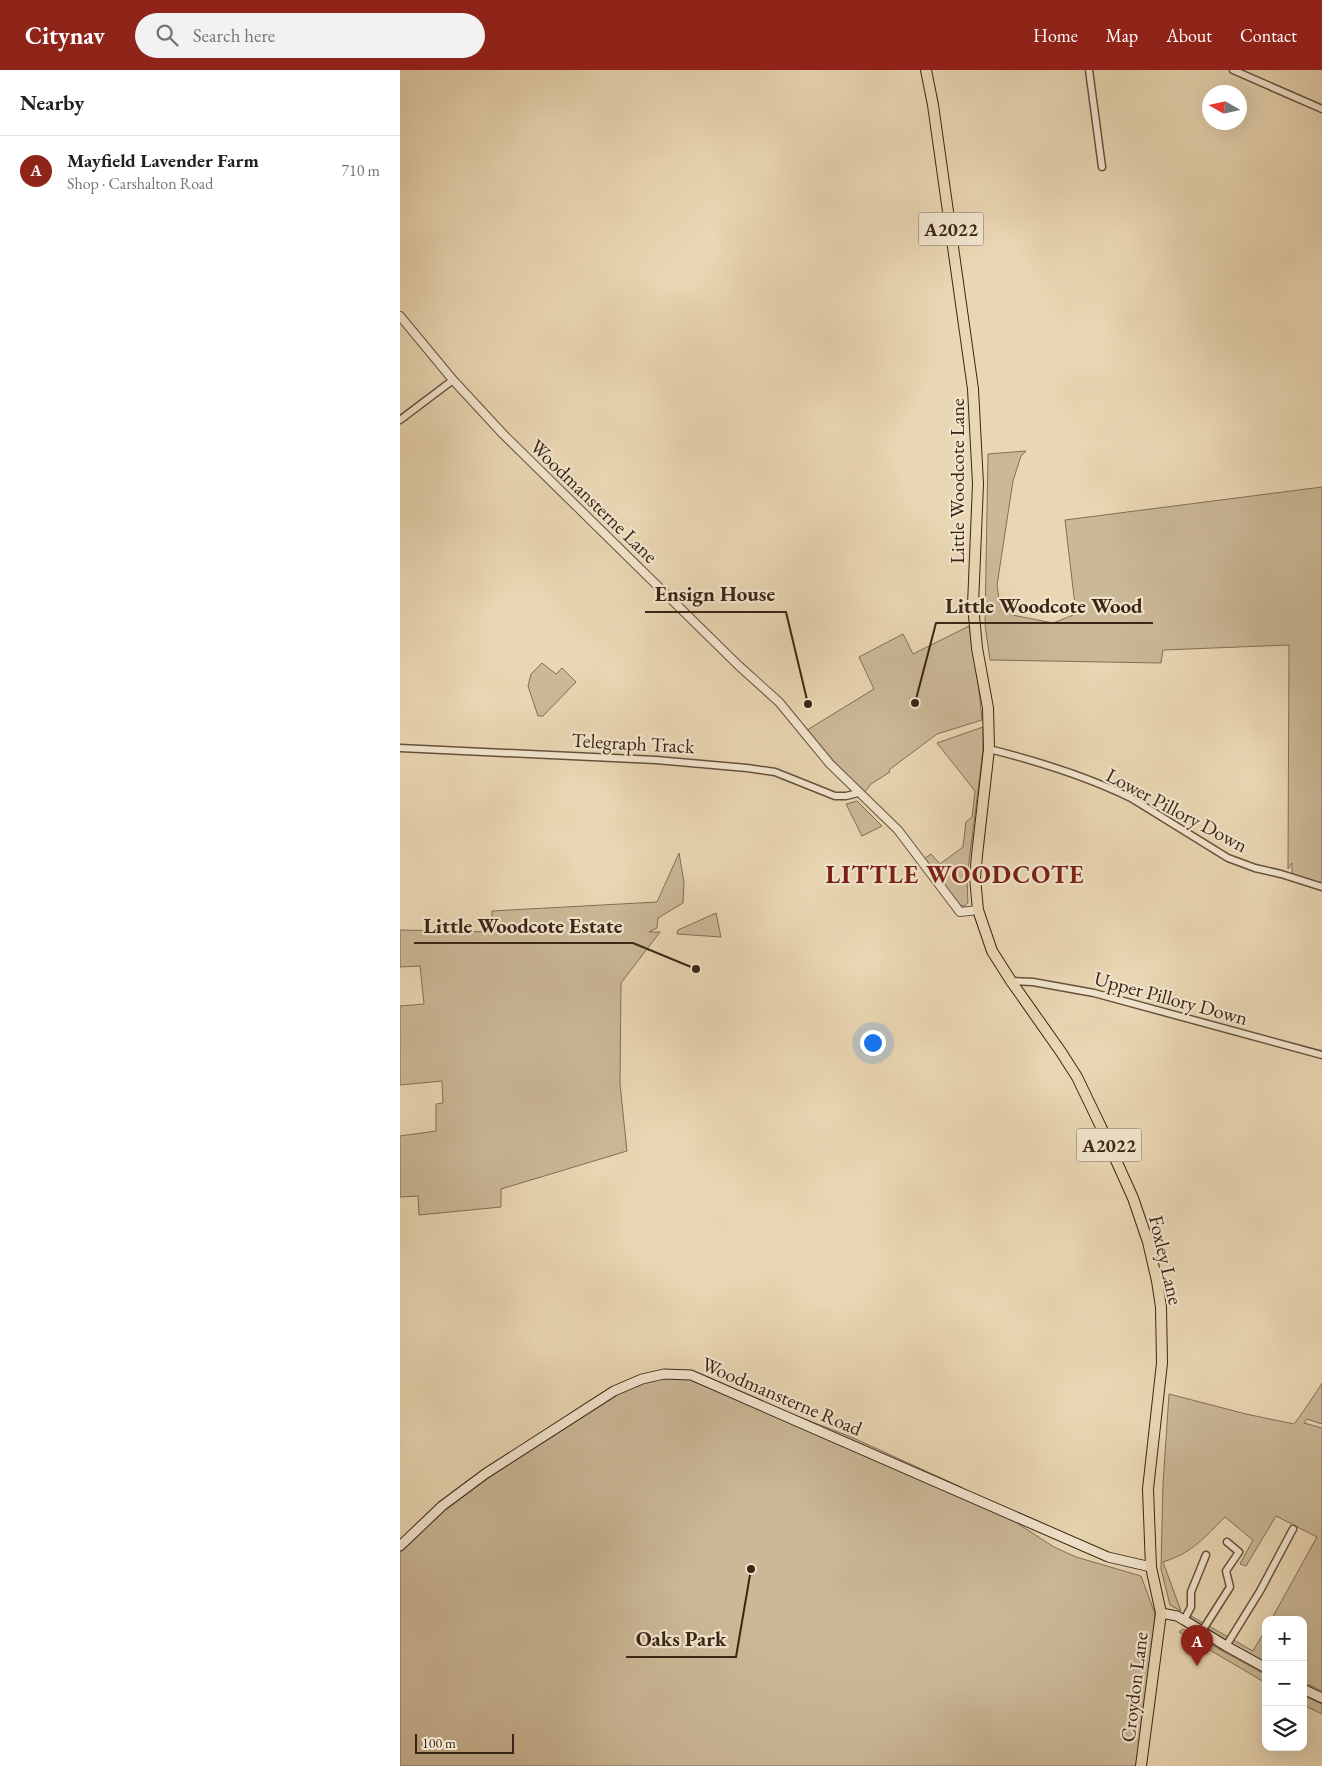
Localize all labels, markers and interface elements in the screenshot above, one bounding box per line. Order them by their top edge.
search box [135,13,485,58]
text: Citynav [25,20,105,51]
icon: search [153,21,181,49]
text: Search here [193,23,275,48]
text: Home [1033,24,1078,47]
text: Map [1106,24,1138,47]
text: About [1166,24,1212,47]
text: Contact [1240,24,1297,47]
north arrow [1202,85,1247,130]
text: Nearby [20,89,84,116]
text: Mayfield Lavender Farm [67,148,259,173]
text: A [30,160,42,181]
text: 710 m [341,160,380,181]
text: Shop · Carshalton Road [67,173,213,194]
road number: A2022 [918,212,984,246]
street label: Little Woodcote Lane [944,398,970,564]
street label: Woodmansterne Lane [525,433,664,569]
callout: Ensign House [645,576,786,612]
text: Ensign House [655,580,775,607]
callout: Little Woodcote Wood [936,587,1153,623]
text: Little Woodcote Wood [945,592,1143,619]
street label: Telegraph Track [571,727,696,759]
street label: Lower Pillory Down [1102,762,1253,858]
district label: LITTLE WOODCOTE [825,858,1085,890]
callout: Little Woodcote Estate [414,907,633,943]
text: Little Woodcote Estate [424,912,623,939]
street label: Upper Pillory Down [1091,965,1251,1031]
your location [860,1030,886,1056]
road number: A2022 [1076,1128,1142,1162]
street label: Foxley Lane [1143,1213,1189,1307]
street label: Woodmansterne Road [698,1350,867,1442]
map controls [1262,1616,1307,1751]
button: + [1262,1616,1307,1661]
callout: Oaks Park [626,1621,736,1657]
text: Oaks Park [636,1625,727,1652]
pin: A [1181,1625,1213,1666]
street label: Croydon Lane [1114,1630,1154,1744]
button: − [1262,1661,1307,1706]
button: layers [1262,1706,1307,1751]
scale bar [415,1731,514,1754]
text: 100 m [422,1734,456,1752]

